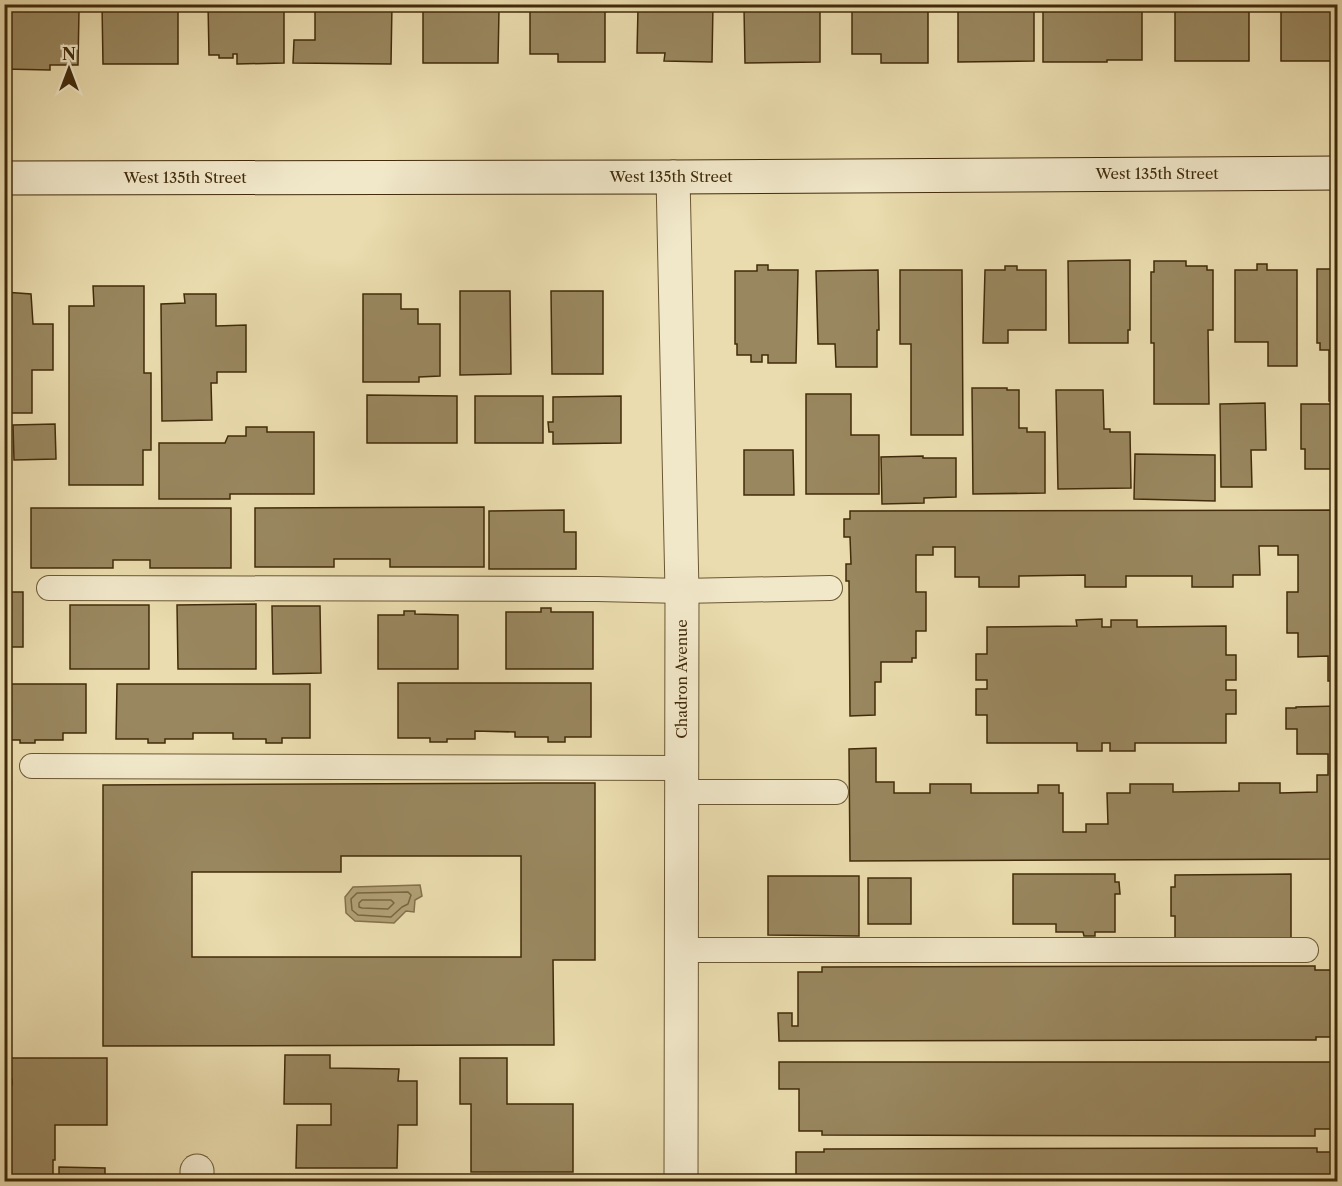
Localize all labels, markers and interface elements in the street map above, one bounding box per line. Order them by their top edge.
north arrow [39,39,99,99]
text: N [62,44,76,64]
street label: West 135th Street [1094,164,1219,183]
street label: West 135th Street [608,167,733,186]
street label: West 135th Street [122,168,247,187]
street label: Chadron Avenue [672,619,691,739]

